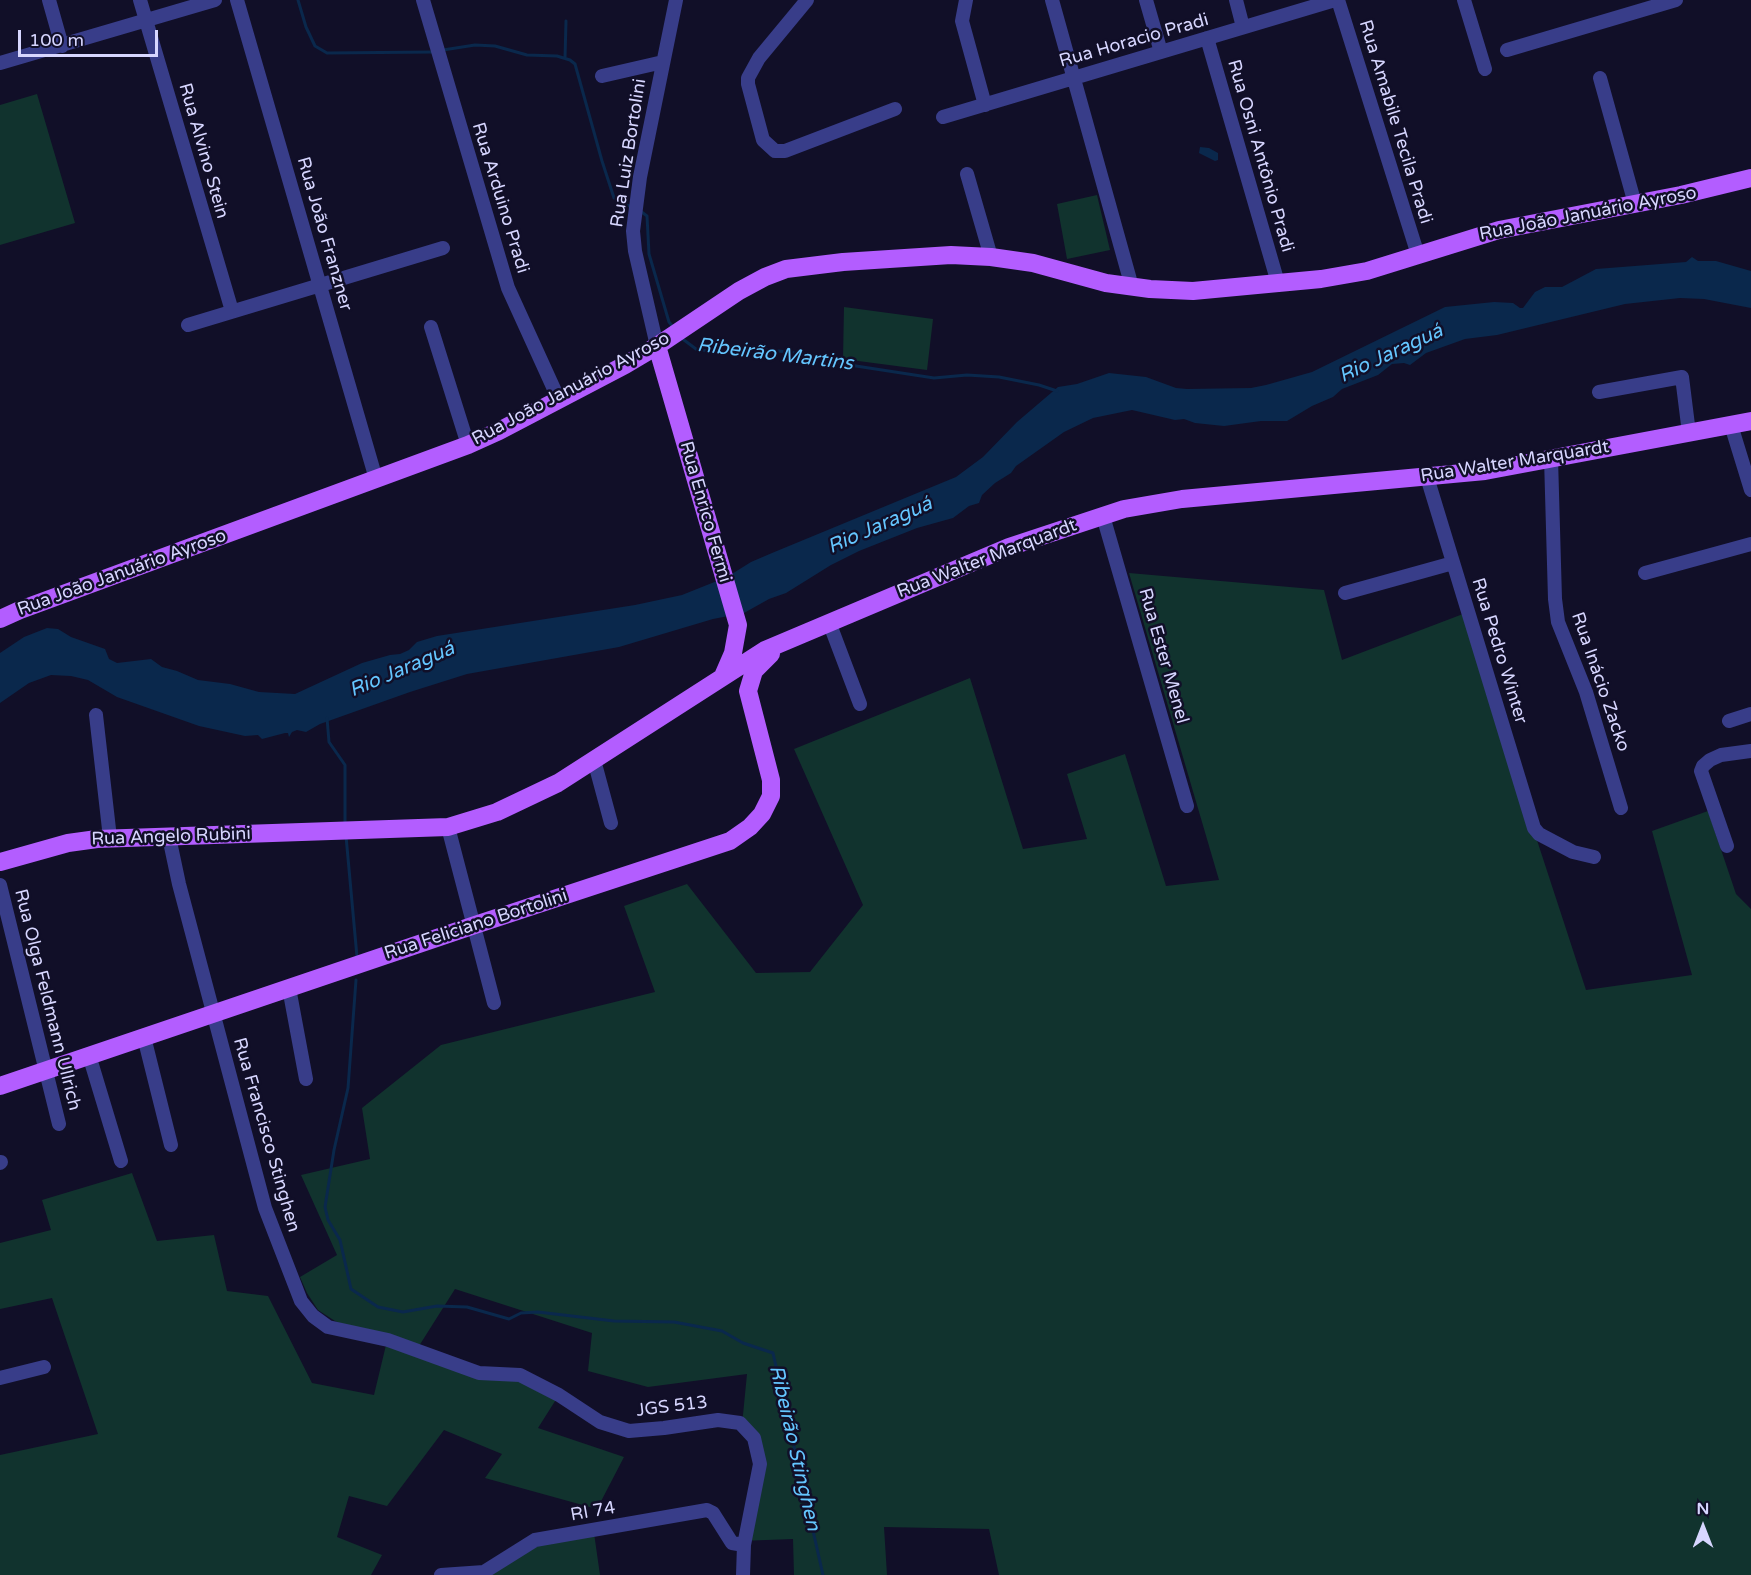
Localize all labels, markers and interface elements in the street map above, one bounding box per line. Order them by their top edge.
street label: Rua Horacio Pradi [1057,9,1211,73]
scale bar [21,18,160,56]
street label: Rua Amabile Tecila Pradi [1354,18,1436,226]
text: 100 m [29,29,84,51]
street label: Rua Osni Antônio Pradi [1222,57,1298,255]
street label: Rua Luiz Bortolini [607,77,651,229]
street label: Rua Alvino Stein [173,81,233,221]
street label: Rua Arduino Pradi [467,120,533,276]
street label: Rua João Franzner [292,155,356,313]
street label: Rua João Januário Ayroso [1478,182,1698,246]
water label: Rio Jaraguá [1335,319,1447,389]
street label: Rua João Januário Ayroso [468,328,674,450]
water label: Ribeirão Martins [696,334,854,376]
street label: Rua Walter Marquardt [1419,436,1611,488]
street label: Rua Enrico Fermi [675,439,735,585]
water label: Rio Jaraguá [824,492,936,560]
street label: Rua Walter Marquardt [894,515,1080,603]
street label: Rua João Januário Ayroso [15,525,229,621]
street label: Rua Pedro Winter [1467,576,1531,726]
street label: Rua Ester Menel [1133,586,1193,726]
street label: Rua Inácio Zacko [1566,609,1634,755]
water label: Rio Jaraguá [346,637,458,703]
street label: Rua Angelo Rubini [91,823,251,851]
street label: Rua Feliciano Bortolini [382,885,570,965]
street label: Rua Olga Feldmann Ullrich [9,887,85,1113]
street label: Rua Francisco Stinghen [228,1035,304,1235]
water label: Ribeirão Stinghen [763,1363,825,1533]
street label: JGS 513 [635,1392,709,1422]
street label: RI 74 [569,1497,617,1527]
north arrow [1673,1497,1733,1557]
text: N [1697,1499,1709,1519]

